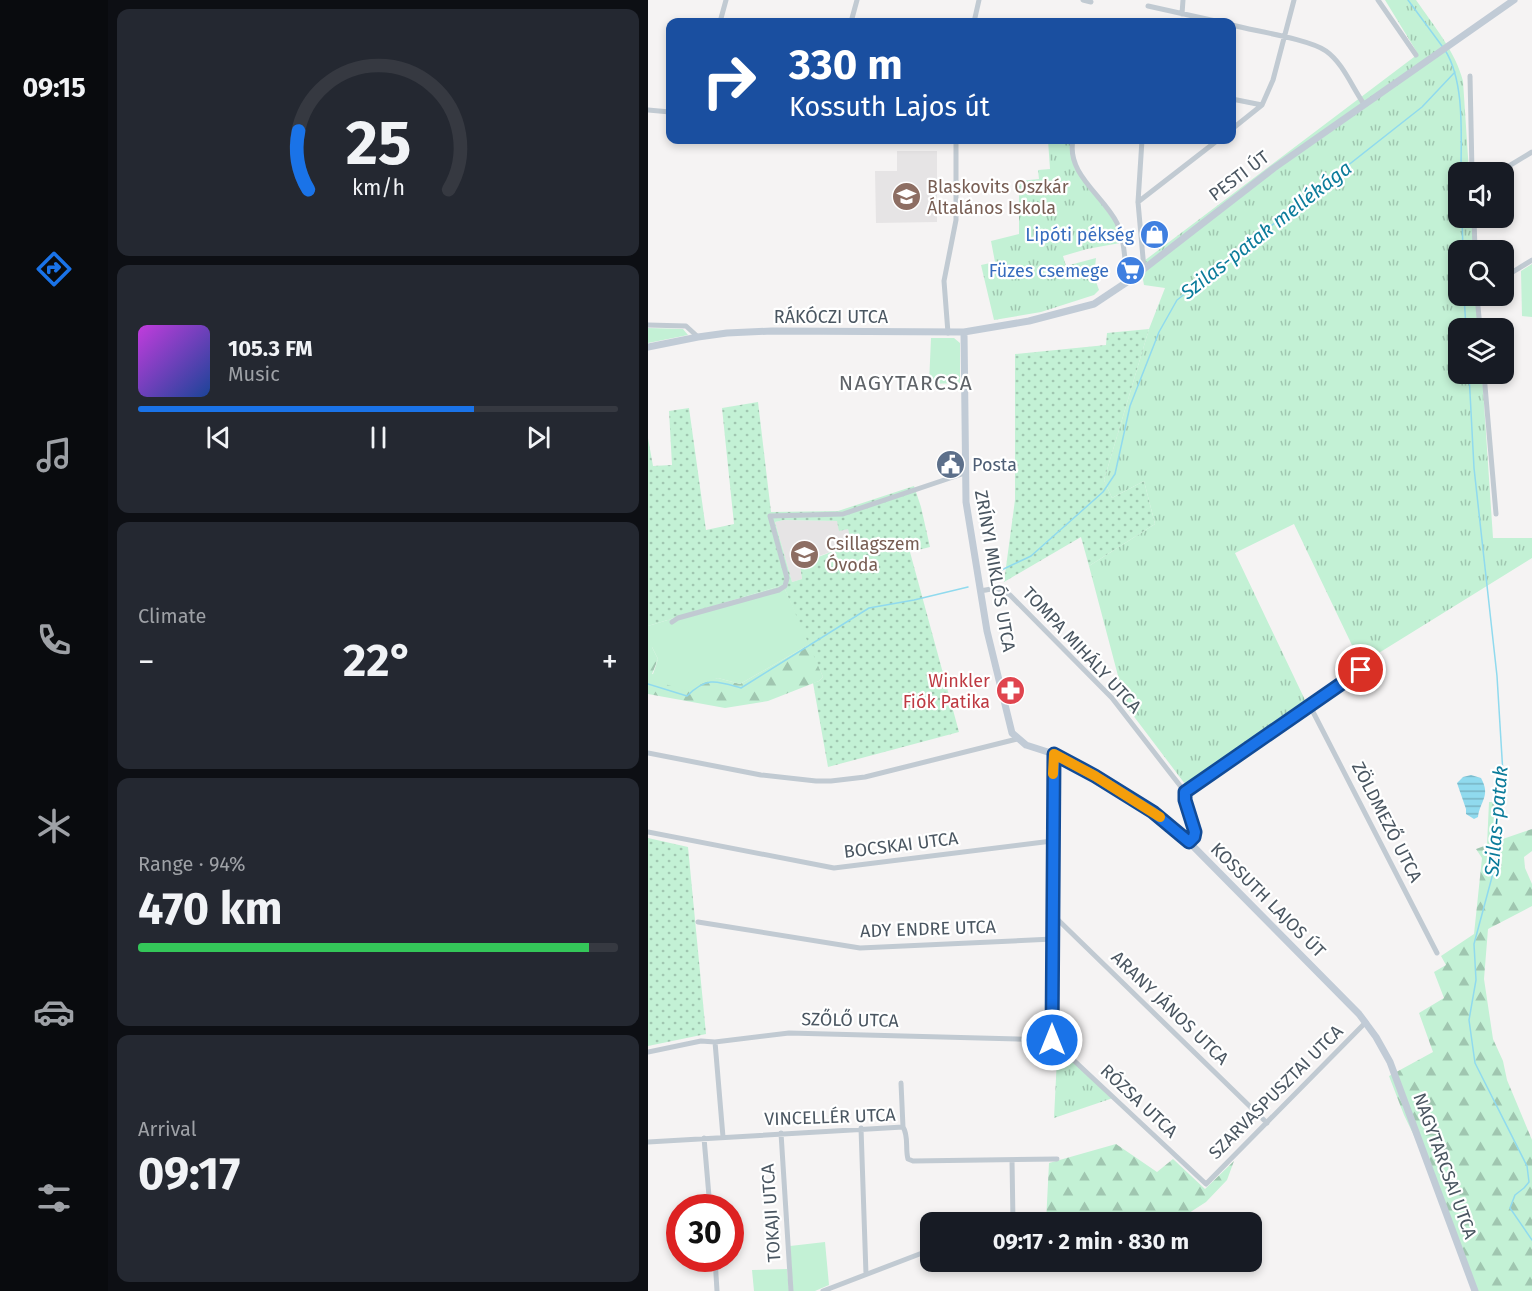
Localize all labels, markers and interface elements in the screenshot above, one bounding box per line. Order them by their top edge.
text: 330 m [789,40,903,90]
icon: right [690,42,768,120]
text: 09:15 [22,72,86,104]
text: Kossuth Lajos út [789,91,990,123]
text: 25 [345,106,411,181]
street label: PESTI ÚT [1204,145,1274,206]
water label: Szilas-patak mellékága [1175,156,1356,305]
map controls [1448,162,1514,384]
button: sound [1448,162,1514,228]
text: km/h [351,175,405,201]
place label: Blaskovits Oszkár Általános Iskola [927,176,1069,219]
school or university icon: Blaskovits Oszkár Általános Iskola [890,181,922,213]
shop icon: Lipóti pékség [1139,219,1171,251]
place label: Lipóti pékség [1025,224,1135,246]
button: search [1448,240,1514,306]
icon: directions [33,248,75,290]
supermarket icon: Füzes csemege [1114,255,1146,287]
place label: Füzes csemege [989,260,1109,282]
street label: RÁKÓCZI UTCA [774,305,889,328]
button: layers [1448,318,1514,384]
text: 105.3 FM [228,335,313,362]
text: Music [228,362,280,386]
district label: NAGYTARCSA [839,370,973,396]
icon: previous [202,421,235,454]
icon: pause [362,421,395,454]
icon: next [522,421,555,454]
icon: music [33,434,75,476]
public building icon: Posta [935,449,967,481]
place label: Posta [972,454,1017,476]
street label: ZRÍNYI MIKLÓS UTCA [970,488,1021,654]
place label: Csillagszem Óvoda [826,533,920,576]
school or university icon: Csillagszem Óvoda [789,538,821,570]
street label: TOMPA MIHÁLY UTCA [1018,582,1147,718]
text: Climate [138,604,206,628]
icon: phone [33,619,75,661]
text: 22° [343,634,413,688]
text: − [138,642,155,682]
text: + [602,642,618,682]
pin [1335,644,1386,695]
icon: arrive [1344,653,1377,686]
place label: Winkler Fiók Patika [903,670,990,713]
pharmacy icon: Winkler Fiók Patika [995,675,1027,707]
street label: ZÖLDMEZŐ UTCA [1347,758,1428,887]
water label: Szilas-patak [1479,765,1513,878]
icon: climate [33,805,75,847]
street label: BOCSKAI UTCA [843,827,960,863]
street label: KOSSUTH LAJOS ÚT [1206,837,1331,963]
text: Range · 94% [138,852,246,876]
text: 470 km [138,882,283,936]
street label: ADY ENDRE UTCA [860,916,997,942]
street label: ARANY JÁNOS UTCA [1107,946,1234,1070]
icon: car [33,991,75,1033]
street label: SZŐLŐ UTCA [801,1007,900,1032]
position arrow [1020,1008,1084,1072]
street label: SZARVASPUSZTAI UTCA [1204,1020,1348,1164]
street label: RÓZSA UTCA [1096,1060,1183,1143]
street label: NAGYTARCSAI UTCA [1408,1090,1482,1243]
street label: VINCELLÉR UTCA [764,1103,897,1130]
text: Arrival [138,1117,197,1141]
text: 09:17 [138,1147,240,1201]
street label: TOKAJI UTCA [757,1162,785,1263]
icon: filters [33,1177,75,1219]
speed limit sign: 30 [666,1194,744,1272]
text: 09:17 · 2 min · 830 m [993,1228,1189,1255]

